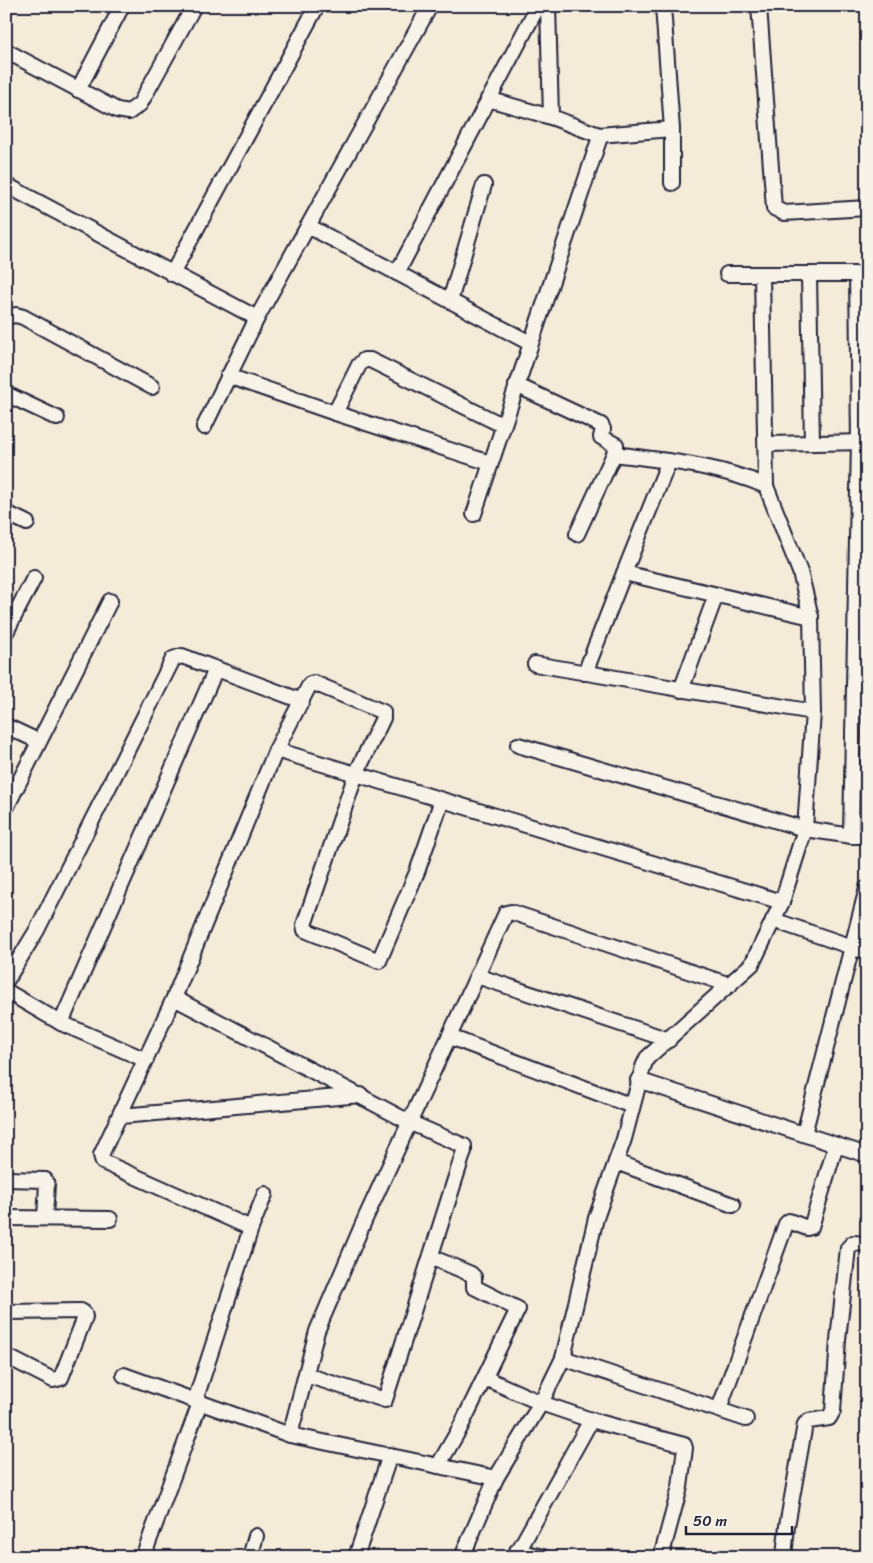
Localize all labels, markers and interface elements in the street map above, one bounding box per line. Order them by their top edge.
scale bar [686,1503,792,1535]
text: 50 m [693,1508,728,1534]

